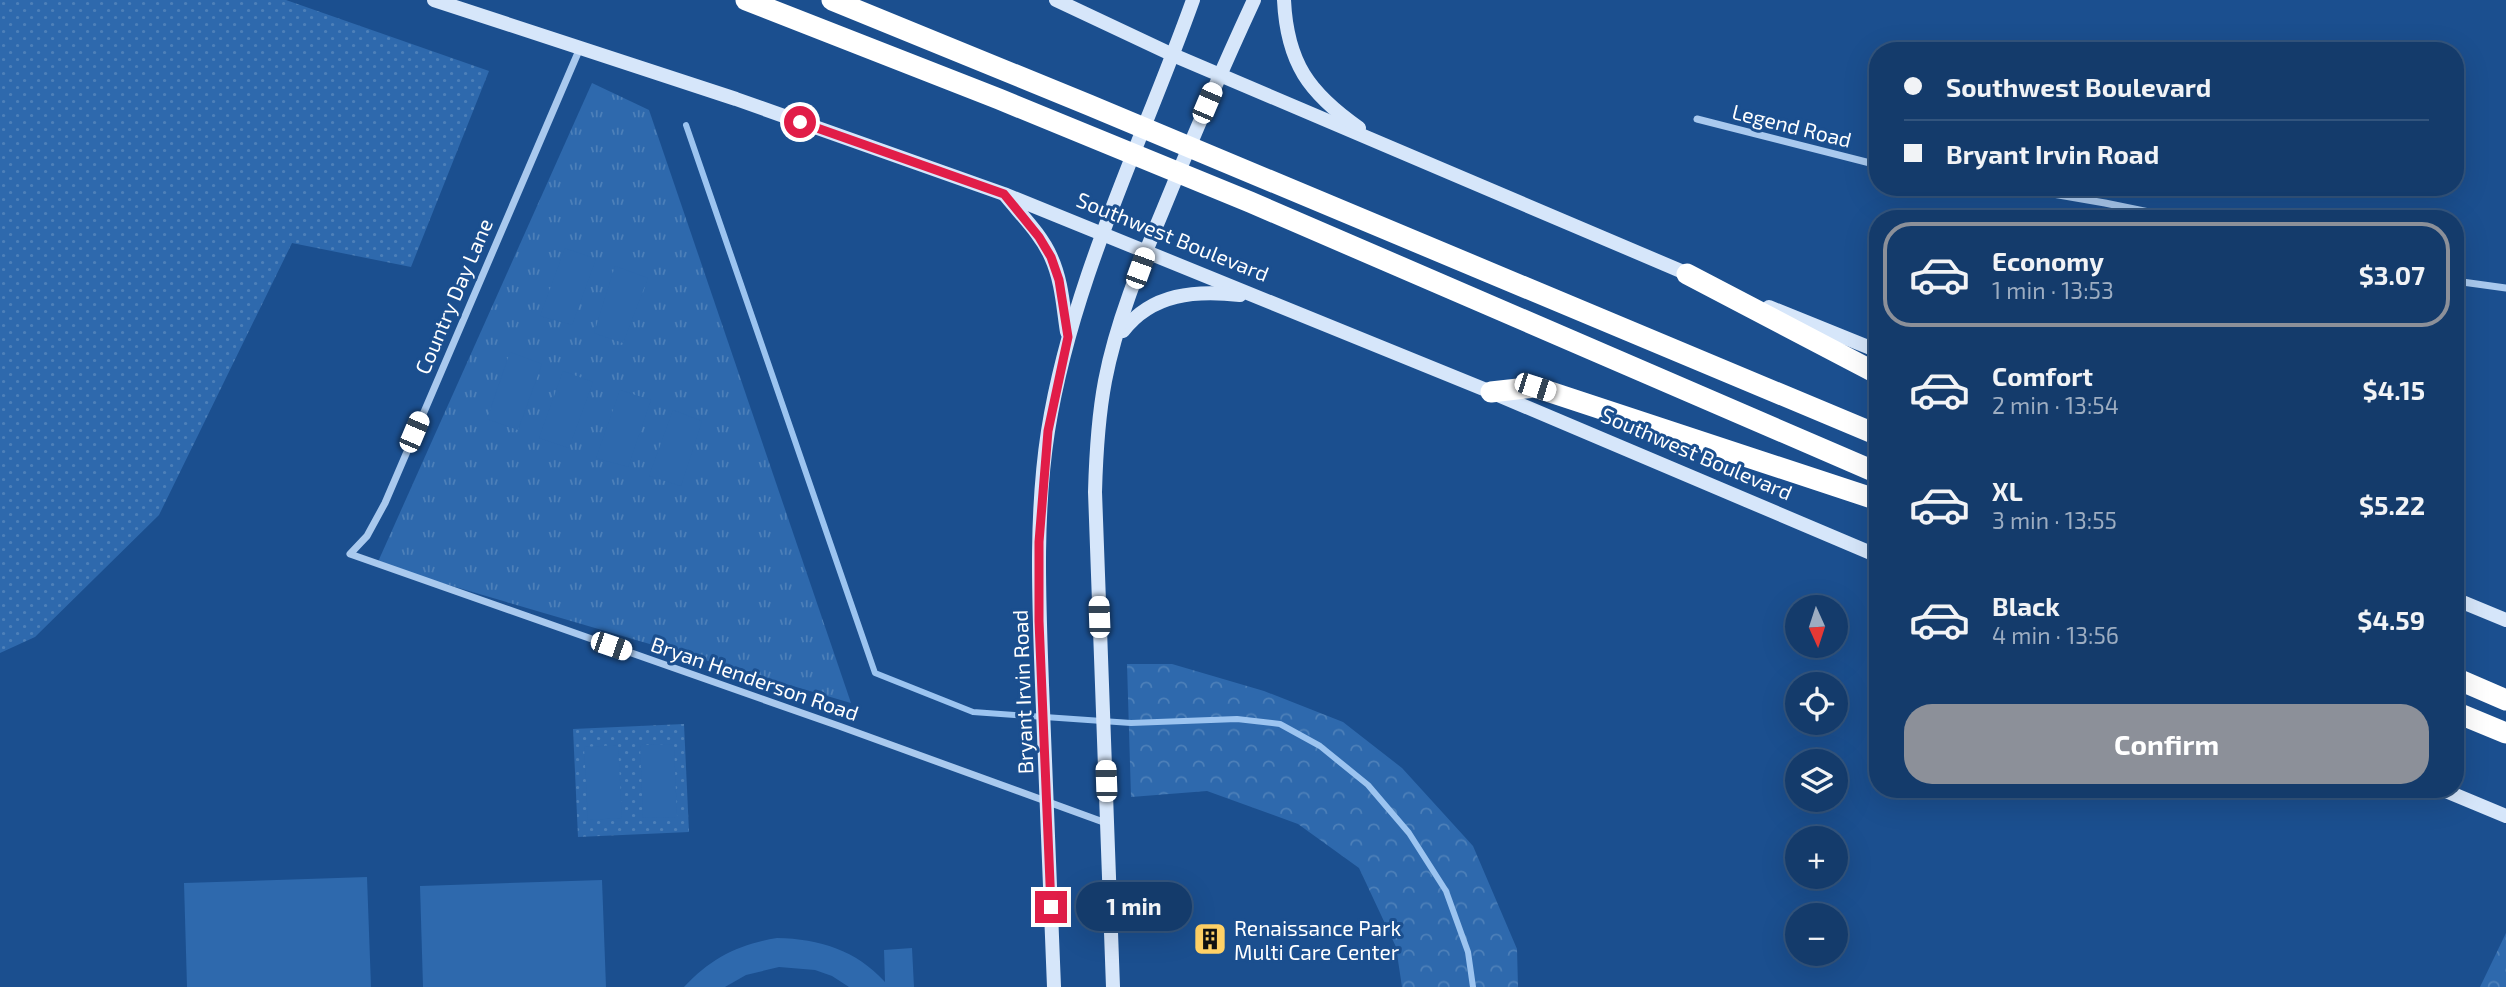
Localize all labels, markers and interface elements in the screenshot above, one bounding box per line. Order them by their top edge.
text: Southwest Boulevard [1946,71,2211,102]
car [1190,80,1225,126]
street label: Legend Road [1730,98,1854,152]
route start [784,106,816,138]
text: Bryant Irvin Road [1946,138,2159,169]
street label: Southwest Boulevard [1073,186,1273,286]
street label: Country Day Lane [409,215,497,377]
icon: car [1908,243,1971,306]
car [1123,245,1158,291]
text: Economy [1992,245,2104,276]
text: $3.07 [2359,259,2425,290]
text: 1 min · 13:53 [1992,276,2114,304]
icon: car [1908,358,1971,421]
text: Comfort [1992,360,2093,391]
car [1512,371,1559,403]
text: $4.15 [2363,374,2425,405]
text: 2 min · 13:54 [1992,391,2119,419]
street label: Southwest Boulevard [1598,401,1796,505]
car [397,409,432,455]
icon: car [1908,473,1971,536]
text: XL [1992,475,2023,506]
text: $5.22 [2359,489,2425,520]
text: 3 min · 13:55 [1992,506,2117,534]
icon: car [1908,588,1971,651]
text: Black [1992,590,2060,621]
north arrow [1785,595,1848,658]
map controls [1785,595,1848,966]
car [1088,596,1111,638]
text: $4.59 [2357,604,2425,635]
street label: Bryant Irvin Road [1007,609,1037,775]
text: 4 min · 13:56 [1992,621,2119,649]
car [588,629,635,663]
street label: Bryan Henderson Road [648,631,862,725]
button: locate [1785,672,1848,735]
button: Confirm [1904,704,2429,784]
button: layers [1785,749,1848,812]
car [1095,760,1118,802]
button: + [1785,826,1848,889]
callout: 1 min [1076,883,1191,932]
route end [1035,891,1067,923]
text: 1 min [1106,892,1162,920]
button: − [1785,903,1848,966]
place label: Renaissance Park Multi Care Center [1234,915,1401,964]
building icon: Renaissance Park Multi Care Center [1191,920,1229,958]

